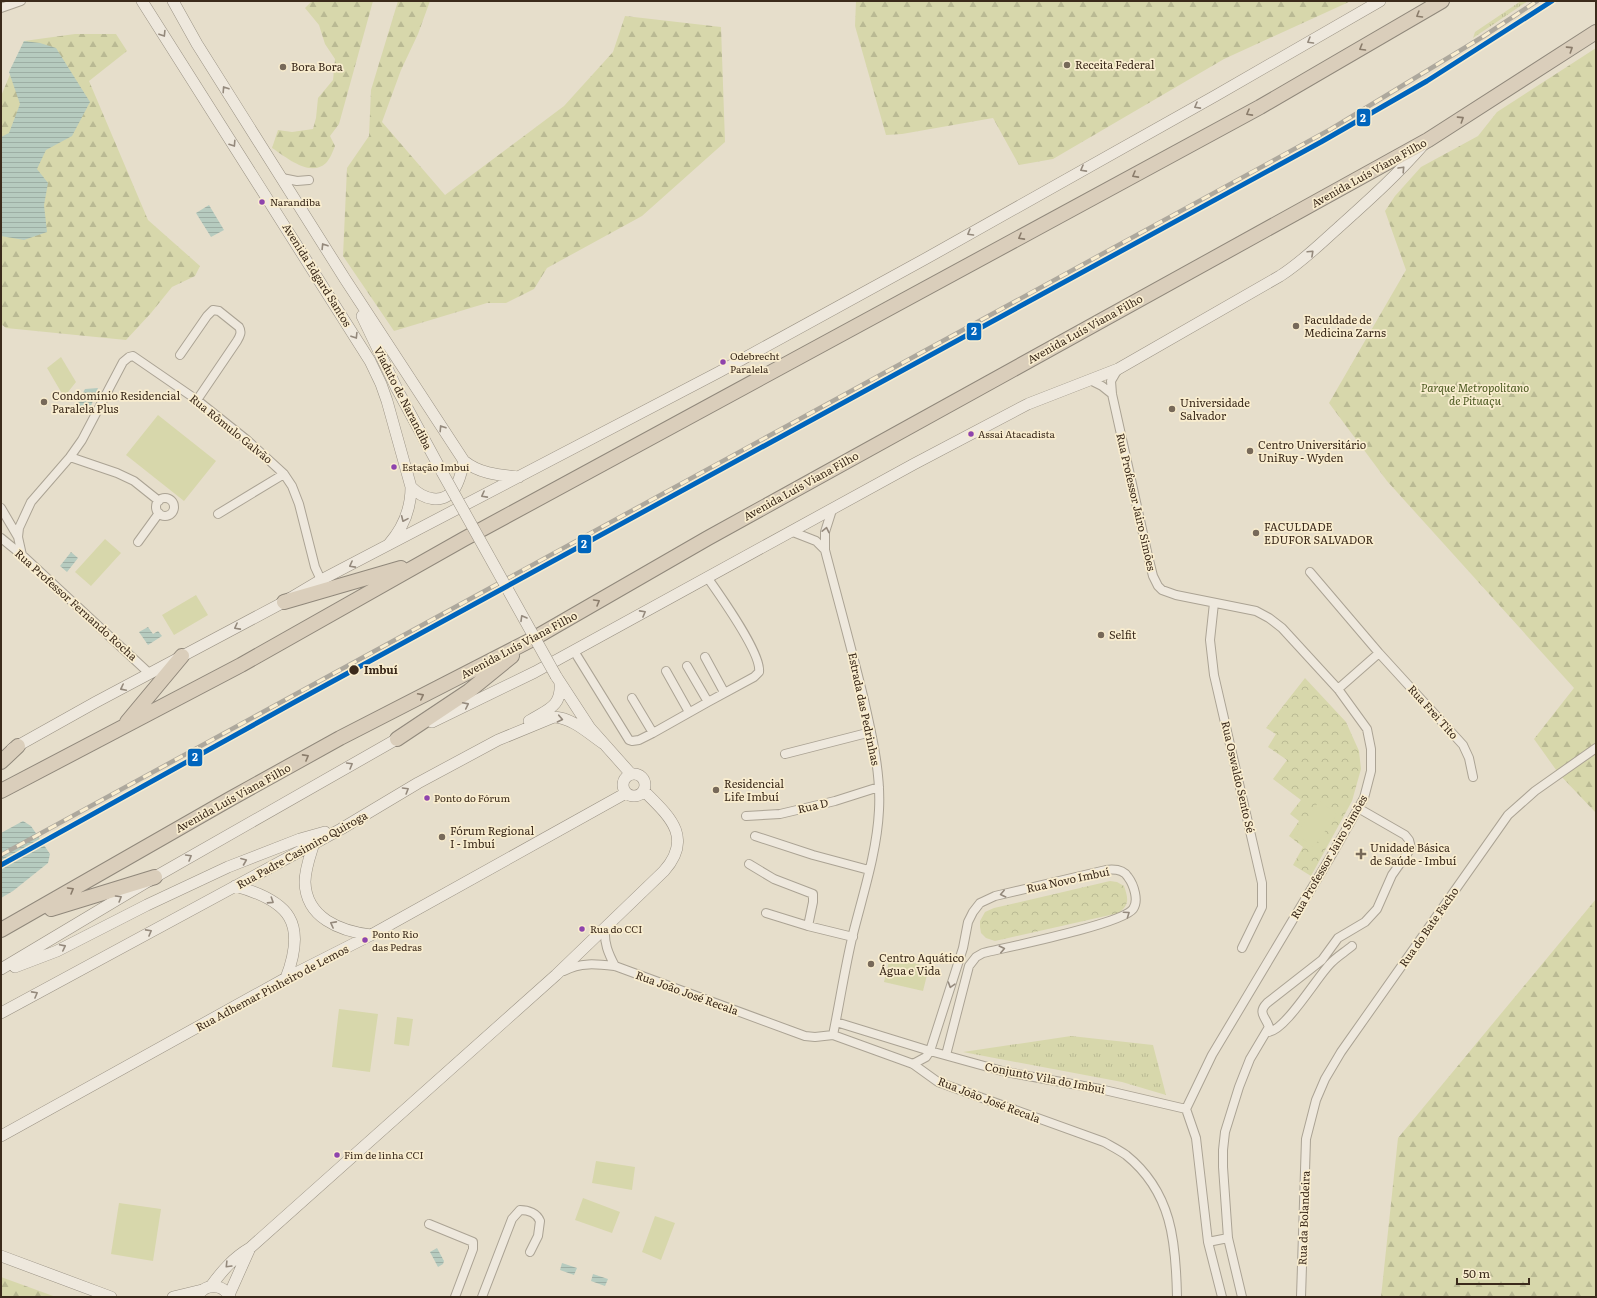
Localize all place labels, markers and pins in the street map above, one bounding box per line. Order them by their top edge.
place label: Receita Federal [1075,56,1155,72]
place label: Bora Bora [291,58,343,74]
marker: Receita Federal [1062,60,1072,70]
marker: Bora Bora [278,62,288,72]
place label: Narandiba [270,194,321,209]
marker: Narandiba [257,197,267,207]
place label: Faculdade de Medicina Zarns [1304,311,1386,340]
marker: Faculdade de Medicina Zarns [1291,321,1301,331]
place label: Odebrecht Paralela [730,348,780,376]
marker: Odebrecht Paralela [718,357,728,367]
place label: Condomínio Residencial Paralela Plus [52,387,180,416]
place label: Universidade Salvador [1180,394,1250,423]
marker: Condomínio Residencial Paralela Plus [39,397,49,407]
marker: Universidade Salvador [1167,404,1177,414]
place label: Assai Atacadista [978,426,1055,441]
marker: Assai Atacadista [966,429,976,439]
place label: Centro Universitário UniRuy - Wyden [1258,436,1366,465]
marker: Centro Universitário UniRuy - Wyden [1245,446,1255,456]
place label: Estação Imbuí [402,459,470,474]
marker: Estação Imbuí [389,462,399,472]
place label: FACULDADE EDUFOR SALVADOR [1264,518,1373,547]
marker: FACULDADE EDUFOR SALVADOR [1251,528,1261,538]
place label: Selfit [1109,626,1137,642]
marker: Selfit [1096,630,1106,640]
place label: Imbuí [364,661,398,677]
marker: Imbuí [347,663,361,677]
place label: Residencial Life Imbuí [724,775,784,804]
marker: Residencial Life Imbuí [711,785,721,795]
place label: Ponto do Fórum [434,790,510,805]
marker: Ponto do Fórum [422,793,432,803]
place label: Fórum Regional I - Imbuí [450,822,534,851]
marker: Fórum Regional I - Imbuí [437,832,447,842]
place label: Unidade Básica de Saúde - Imbuí [1370,839,1457,868]
marker: Unidade Básica de Saúde - Imbuí [1355,848,1367,860]
place label: Rua do CCI [590,921,642,936]
marker: Rua do CCI [577,924,587,934]
place label: Ponto Rio das Pedras [372,926,422,954]
marker: Ponto Rio das Pedras [360,935,370,945]
place label: Centro Aquático Água e Vida [879,949,964,978]
marker: Centro Aquático Água e Vida [866,959,876,969]
place label: Fim de linha CCI [344,1147,424,1162]
marker: Fim de linha CCI [332,1150,342,1160]

